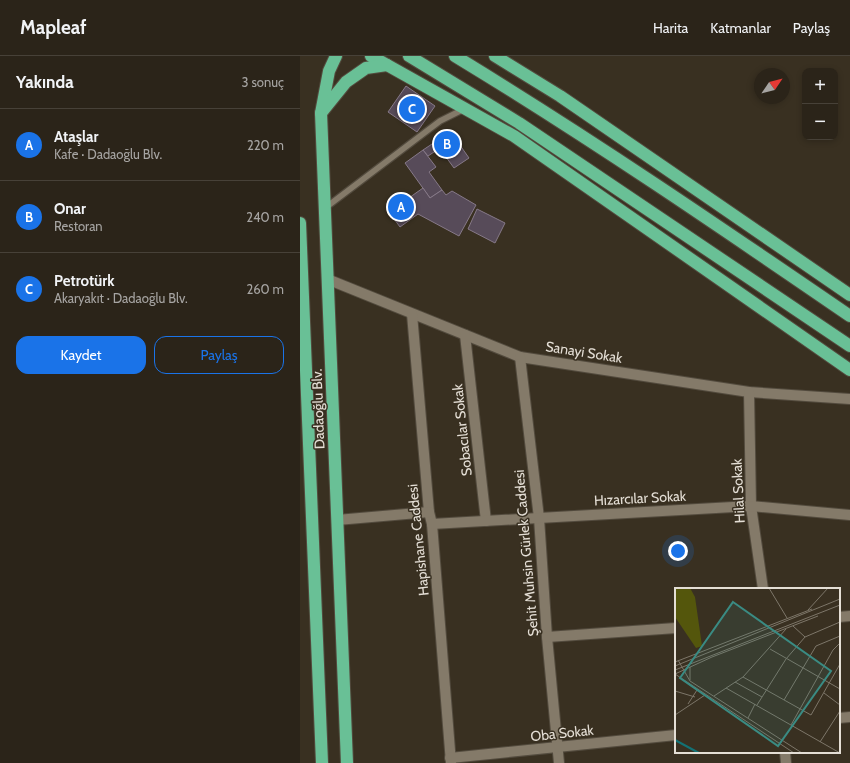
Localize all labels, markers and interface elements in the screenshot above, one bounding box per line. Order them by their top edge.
text: Mapleaf [20,16,87,39]
text: Harita [653,19,688,37]
text: Katmanlar [710,19,771,37]
text: Paylaş [793,19,830,37]
north arrow [754,68,790,104]
map controls [802,68,838,140]
button: + [802,68,838,104]
text: Yakında [16,72,74,92]
text: 3 sonuç [242,74,284,90]
pin: C [399,94,425,124]
button: − [802,104,838,140]
text: Ataşlar [54,128,98,146]
pin: B [434,129,460,159]
text: A [25,137,33,153]
text: 220 m [247,137,284,153]
text: Kafe · Dadaoğlu Blv. [54,146,162,162]
pin: A [388,192,414,222]
text: Onar [54,200,86,218]
text: B [25,209,33,225]
text: 240 m [246,209,284,225]
text: Restoran [54,218,103,234]
text: Petrotürk [54,272,115,290]
text: C [25,281,33,297]
text: 260 m [246,281,284,297]
text: Akaryakıt · Dadaoğlu Blv. [54,290,188,306]
button: Kaydet [16,336,146,374]
button: Paylaş [154,336,284,374]
street label: Sanayi Sokak [544,337,624,367]
street label: Dadaoğlu Blv. [308,368,328,450]
street label: Sobacılar Sokak [448,382,476,477]
street label: Hilal Sokak [727,458,749,524]
street label: Şehit Muhsin Gürlek Caddesi [510,469,542,637]
street label: Hapishane Caddesi [403,483,433,597]
street label: Hızarcılar Sokak [593,487,687,509]
your location [668,541,688,561]
inset map [675,588,840,753]
street label: Oba Sokak [530,721,595,745]

